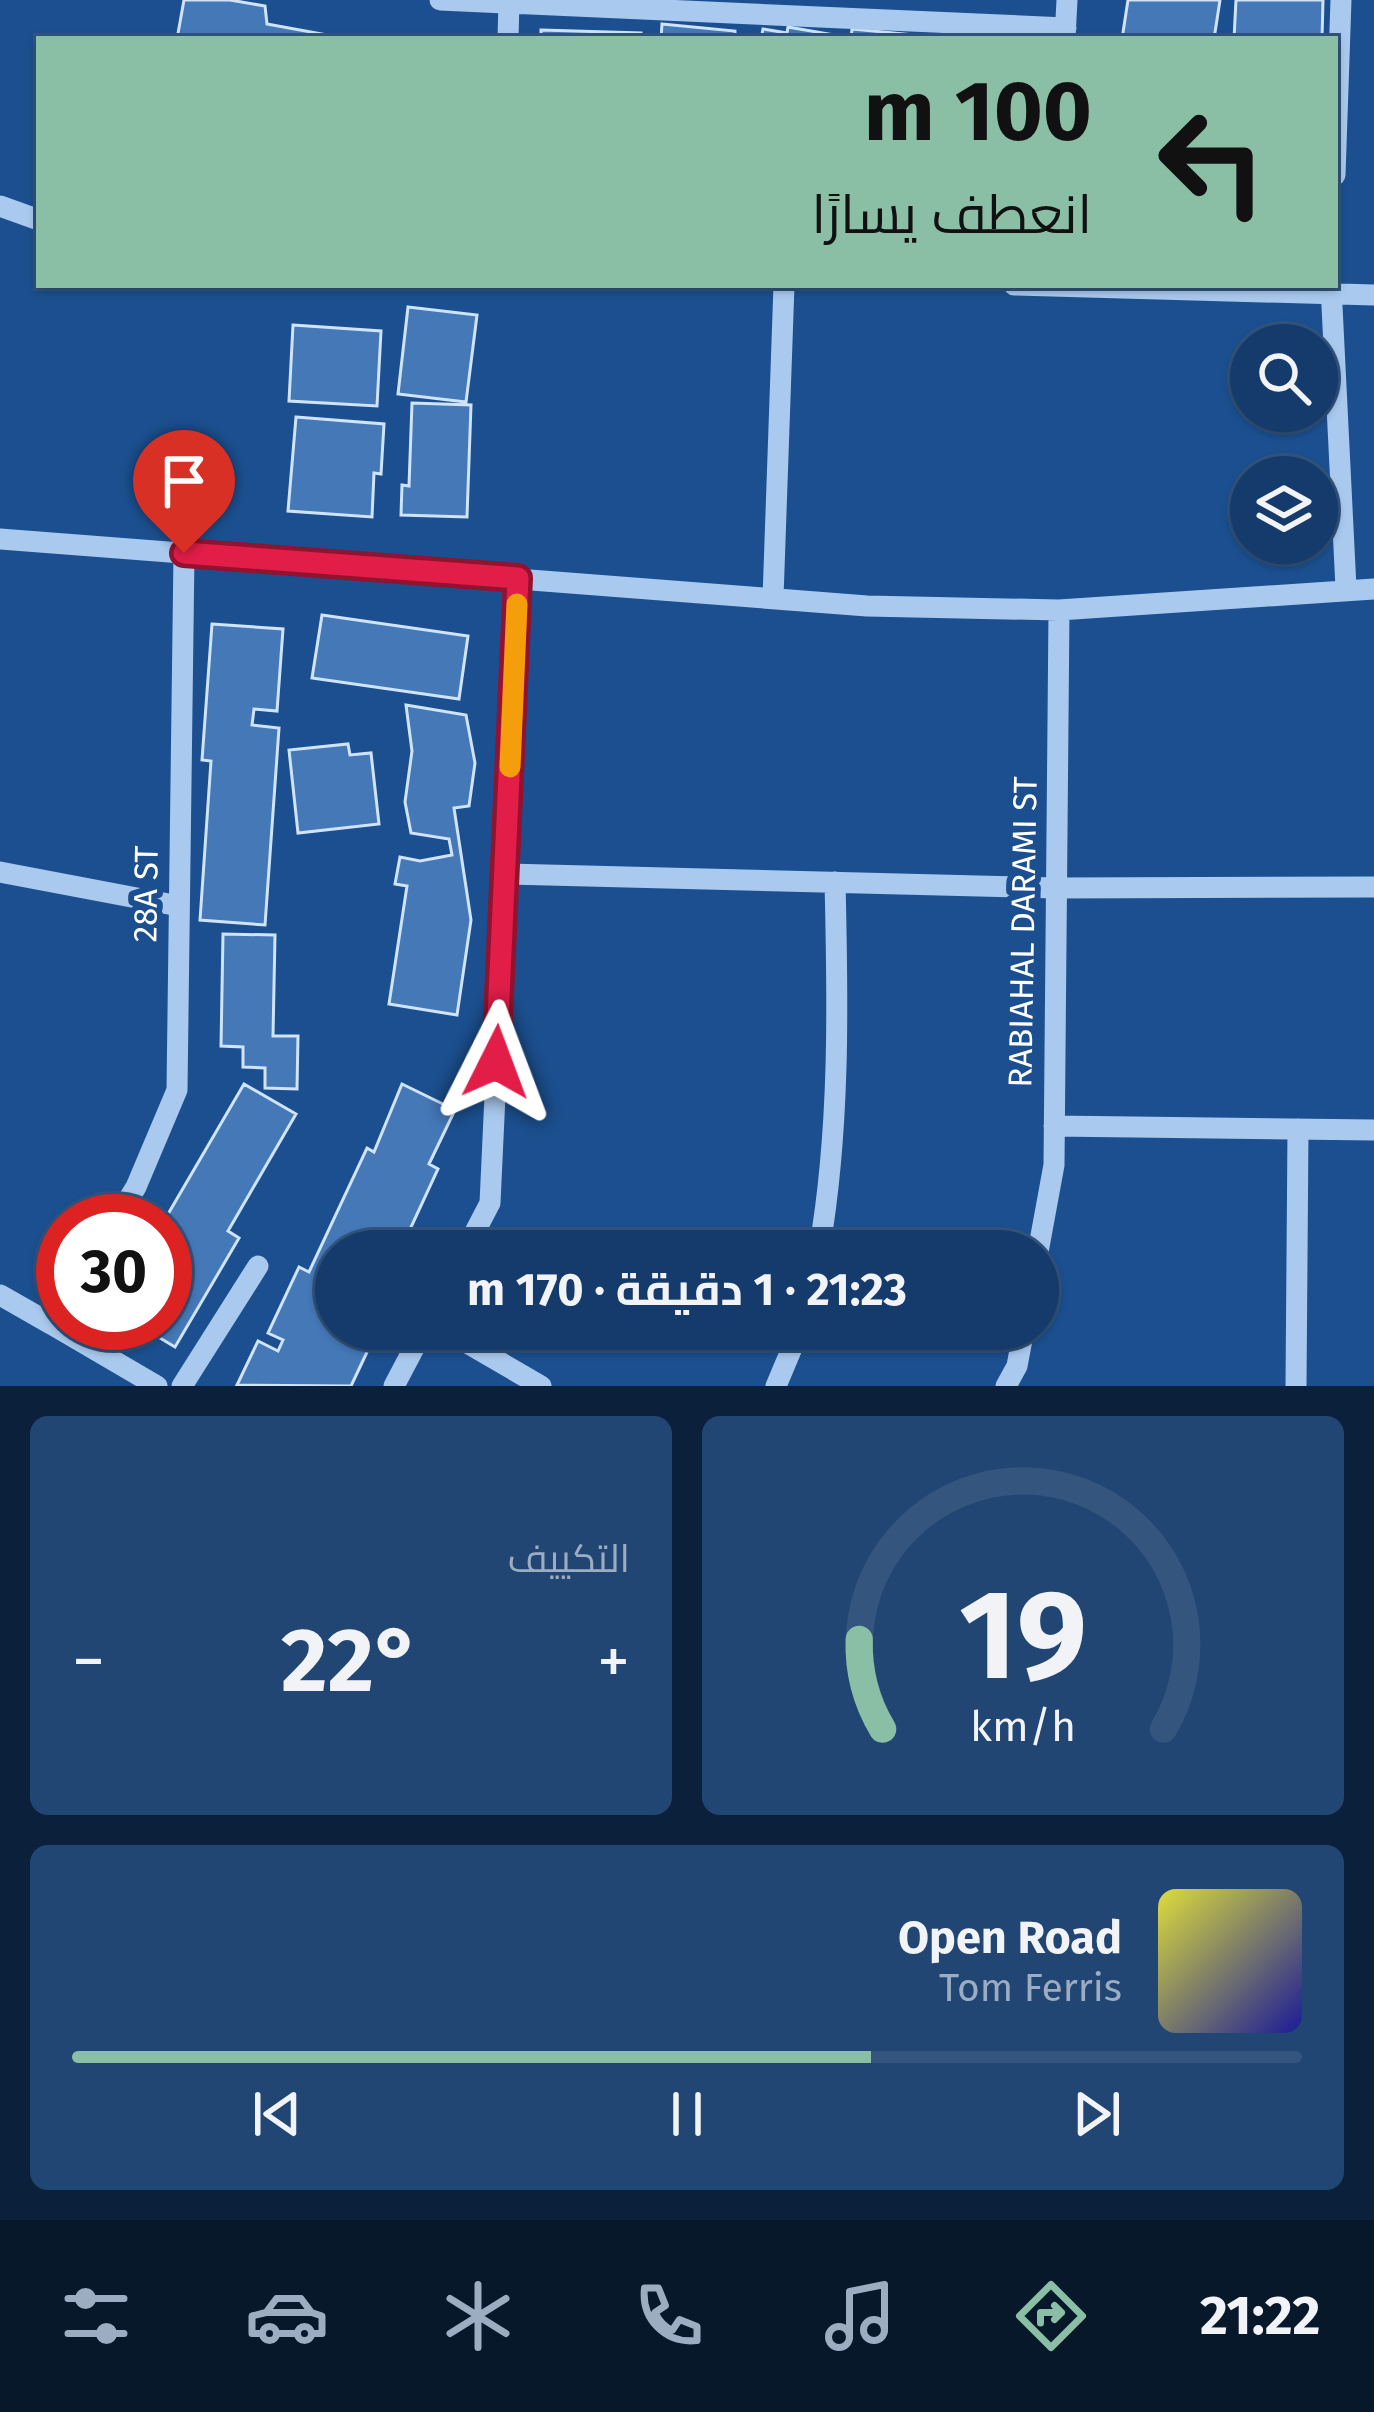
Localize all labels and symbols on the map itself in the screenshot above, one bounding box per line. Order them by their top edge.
pin [133,430,235,553]
street label: RABIAHAL DARAMI ST [1000,776,1046,1088]
street label: 28A ST [125,845,167,943]
position arrow [433,999,559,1125]
speed limit sign: 30 [36,1194,192,1350]

